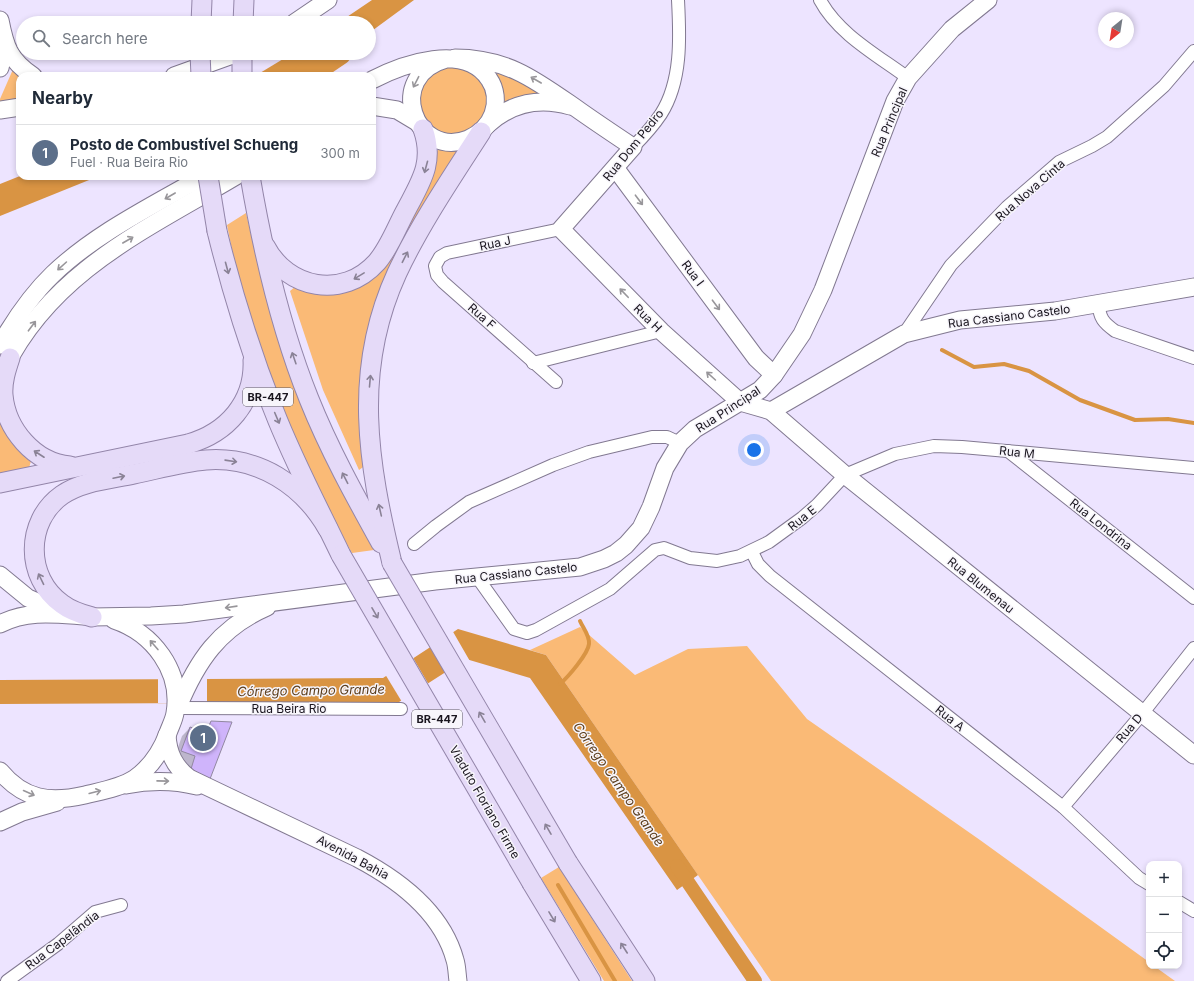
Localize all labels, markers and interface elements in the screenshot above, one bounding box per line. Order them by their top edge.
north arrow [1098,12,1134,48]
search box [16,16,376,60]
icon: search [30,27,52,49]
text: Search here [62,29,148,48]
one-way arrow [412,75,419,87]
one-way arrow [530,76,542,84]
street label: Rua Principal [868,85,910,159]
text: Nearby [32,88,93,108]
street label: Rua Dom Pedro [599,106,667,184]
text: Posto de Combustível Schueng [70,135,298,154]
text: 1 [42,145,48,161]
text: 300 m [321,145,360,161]
text: Fuel · Rua Beira Rio [70,154,188,170]
street label: Rua Nova Cinta [992,156,1068,224]
one-way arrow [421,160,429,173]
one-way arrow [164,192,176,200]
one-way arrow [635,195,643,206]
street label: Rua J [478,232,512,254]
one-way arrow [122,235,134,243]
one-way arrow [402,251,410,263]
street label: Rua I [679,257,707,289]
one-way arrow [56,262,67,271]
one-way arrow [224,262,231,275]
one-way arrow [353,273,365,281]
one-way arrow [619,288,629,298]
one-way arrow [712,299,721,310]
street label: Rua F [465,300,499,332]
street label: Rua H [631,301,665,335]
street label: Rua Cassiano Castelo [947,301,1071,331]
one-way arrow [27,320,36,331]
one-way arrow [290,352,297,365]
one-way arrow [706,372,716,381]
one-way arrow [366,375,373,388]
street label: Rua Principal [693,383,763,435]
road number: BR-447 [243,388,293,406]
one-way arrow [274,412,281,424]
your location [744,440,764,460]
street label: Rua M [998,443,1036,461]
one-way arrow [33,450,45,458]
one-way arrow [225,457,238,465]
one-way arrow [341,472,348,484]
one-way arrow [112,473,125,481]
street label: Rua Londrina [1067,495,1135,553]
street label: Rua E [785,502,819,534]
one-way arrow [375,504,383,517]
street label: Rua Blumenau [945,554,1017,616]
street label: Rua Cassiano Castelo [454,559,578,587]
one-way arrow [37,573,44,585]
one-way arrow [225,603,238,611]
one-way arrow [371,607,379,619]
one-way arrow [150,640,159,651]
water label: Córrego Campo Grande [237,681,385,699]
street label: Rua Beira Rio [251,701,327,716]
street label: Rua A [932,702,968,734]
road number: BR-447 [412,710,462,728]
street label: Rua D [1112,710,1146,746]
one-way arrow [478,711,486,723]
water label: Córrego Campo Grande [570,719,668,849]
pin: 1 [190,723,216,753]
street label: Viaduto Floriano Firme [446,743,524,861]
one-way arrow [156,777,169,785]
one-way arrow [88,788,101,796]
one-way arrow [23,790,35,797]
one-way arrow [543,823,551,835]
street label: Avenida Bahia [314,832,392,882]
map controls [1146,861,1182,969]
button: + [1146,861,1182,897]
button: − [1146,897,1182,933]
street label: Rua Capelândia [22,907,102,973]
one-way arrow [549,911,557,923]
button: locate [1146,933,1182,969]
one-way arrow [620,943,628,954]

